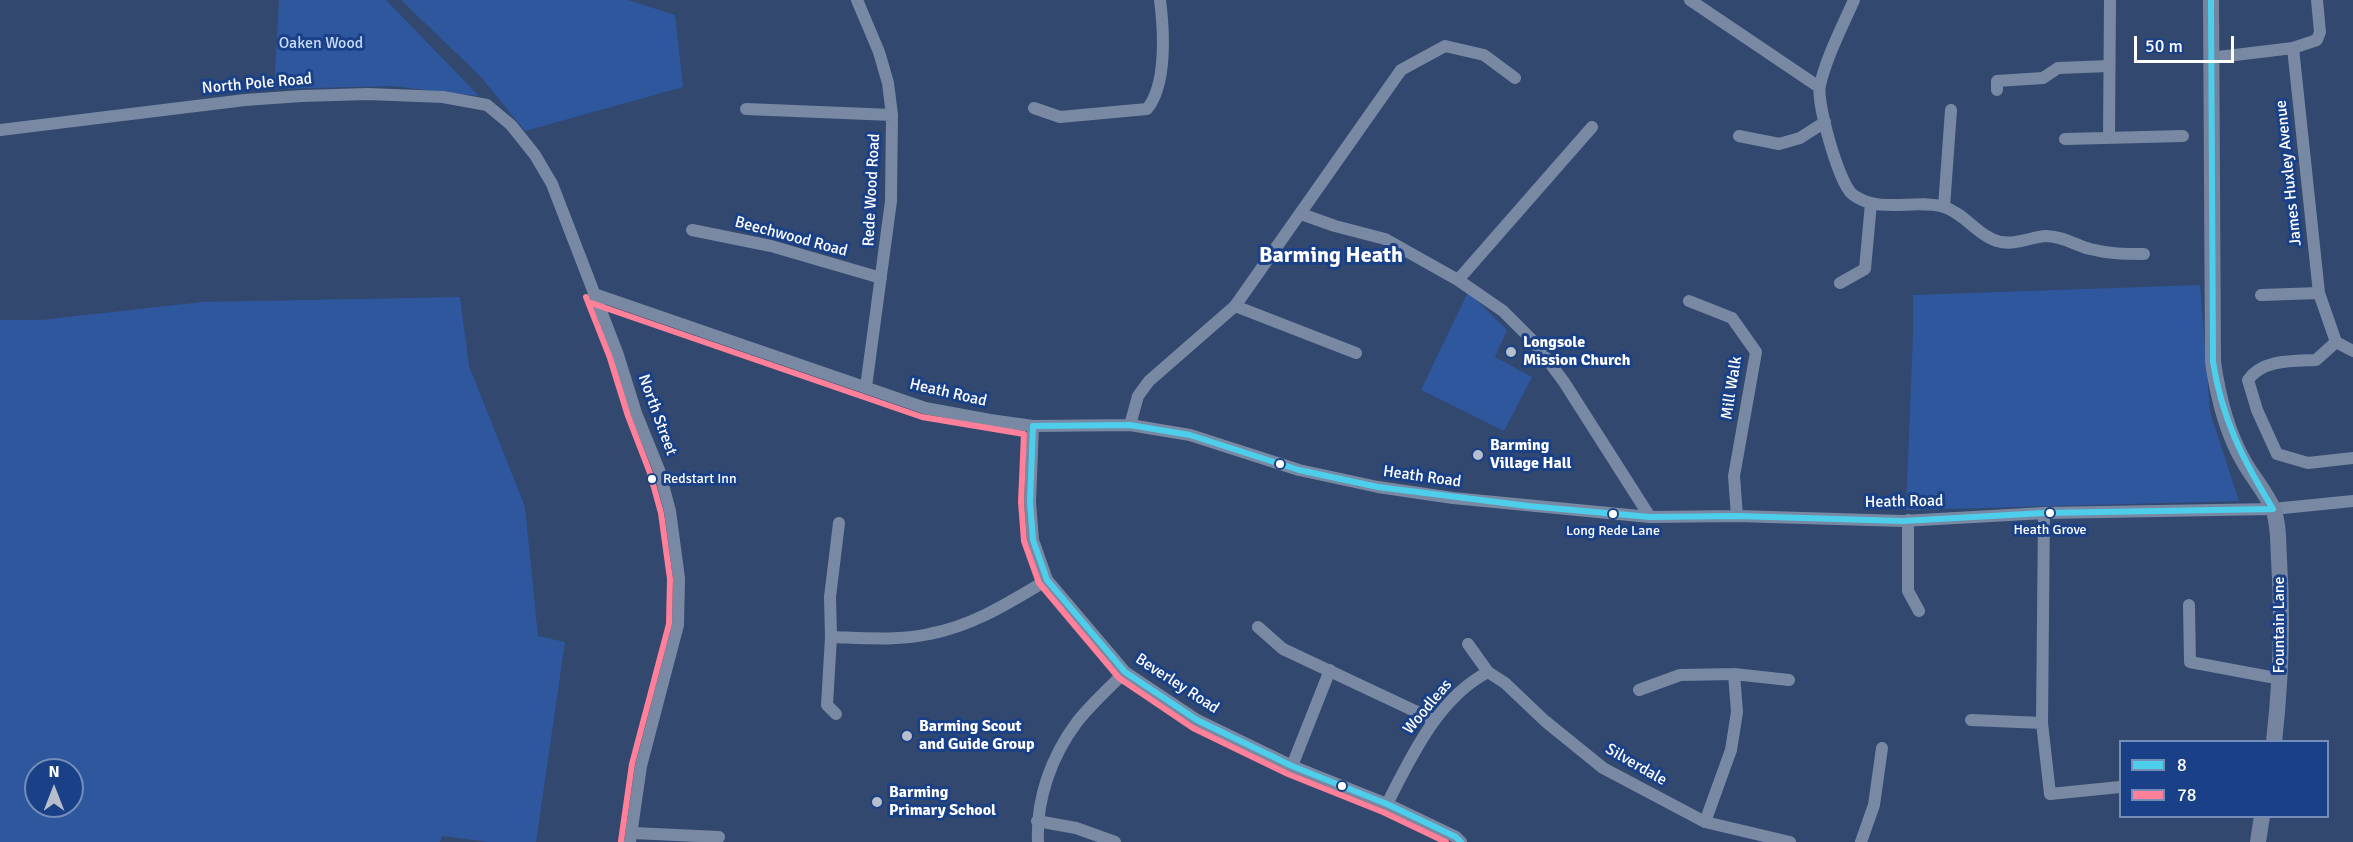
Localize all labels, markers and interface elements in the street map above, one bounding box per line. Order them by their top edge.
scale bar [2137,24,2238,62]
park label: Oaken Wood [279,34,363,54]
text: 50 m [2145,35,2183,57]
street label: North Pole Road [201,70,313,98]
street label: James Huxley Avenue [2272,99,2306,247]
street label: Rede Wood Road [859,133,885,247]
street label: Beechwood Road [733,213,849,261]
district label: Barming Heath [1259,243,1403,269]
place label: Longsole Mission Church [1523,333,1630,371]
marker: Longsole Mission Church [1504,345,1518,359]
street label: Mill Walk [1718,355,1746,421]
street label: North Street [633,372,681,458]
street label: Heath Road [907,375,989,411]
place label: Barming Village Hall [1490,436,1572,474]
marker: Barming Village Hall [1471,448,1485,462]
unlabelled marker [1274,458,1286,470]
street label: Heath Road [1382,462,1462,492]
place label: Redstart Inn [663,471,737,487]
marker: Redstart Inn [646,473,658,485]
street label: Heath Road [1864,492,1944,512]
marker: Heath Grove [2044,507,2056,519]
marker: Long Rede Lane [1607,508,1619,520]
place label: Heath Grove [2013,522,2087,538]
place label: Long Rede Lane [1566,523,1660,539]
street label: Fountain Lane [2270,576,2290,674]
street label: Beverley Road [1131,650,1223,718]
street label: Woodleas [1400,676,1456,738]
place label: Barming Scout and Guide Group [919,717,1035,755]
marker: Barming Scout and Guide Group [900,729,914,743]
street label: Silverdale [1602,740,1670,790]
legend [2119,740,2329,818]
text: 8 [2177,754,2187,776]
north arrow [24,758,84,818]
text: N [48,762,60,782]
unlabelled marker [1336,780,1348,792]
place label: Barming Primary School [889,783,996,821]
text: 78 [2177,784,2196,806]
marker: Barming Primary School [870,795,884,809]

